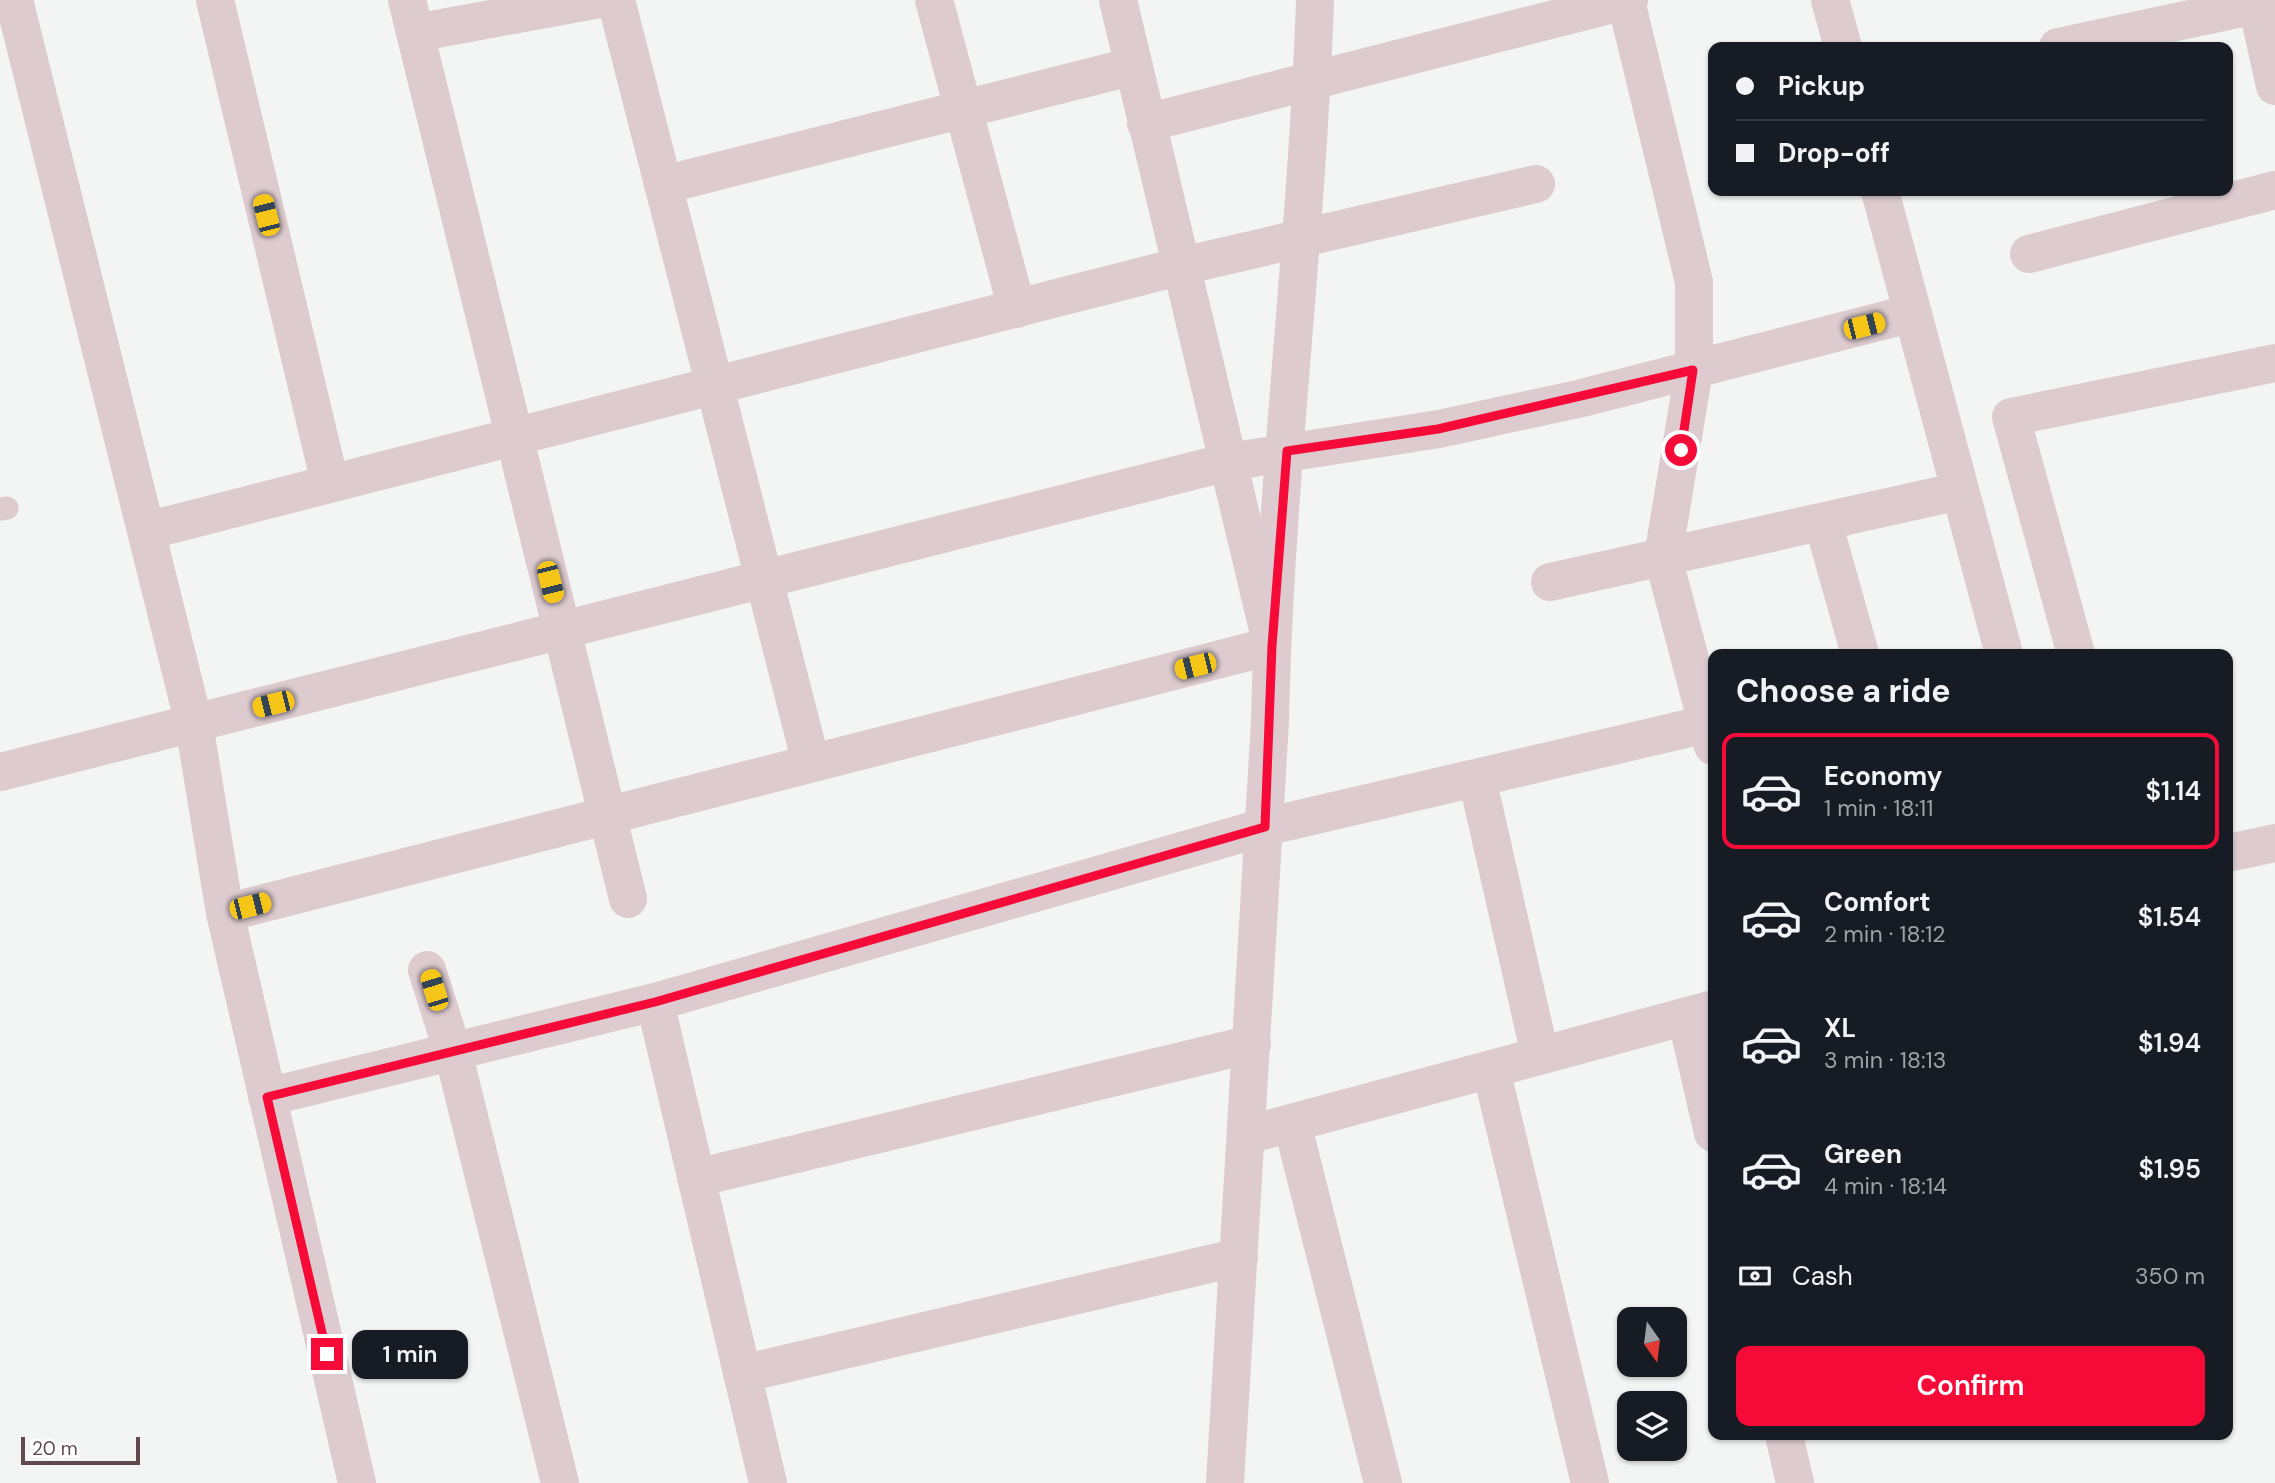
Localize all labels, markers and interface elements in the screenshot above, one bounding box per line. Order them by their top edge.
text: Pickup [1778,69,1865,103]
text: Drop-off [1778,136,1890,170]
car [251,192,282,238]
car [1842,311,1887,341]
route start [1665,434,1697,466]
car [535,559,566,605]
car [1173,651,1218,681]
text: Choose a ride [1736,670,1951,712]
car [251,689,296,719]
text: Economy [1824,759,1942,793]
icon: car [1740,760,1803,823]
text: $1.14 [2145,774,2201,808]
text: 1 min · 18:11 [1824,793,1933,823]
text: Comfort [1824,885,1930,919]
icon: car [1740,886,1803,949]
car [228,891,273,921]
text: $1.54 [2138,900,2201,934]
text: 2 min · 18:12 [1824,919,1946,949]
car [418,967,451,1013]
text: XL [1824,1011,1856,1045]
icon: car [1740,1012,1803,1075]
text: $1.94 [2138,1026,2201,1060]
text: 3 min · 18:13 [1824,1045,1946,1075]
text: Green [1824,1137,1902,1171]
icon: car [1740,1138,1803,1201]
text: $1.95 [2139,1152,2201,1186]
text: 4 min · 18:14 [1824,1171,1947,1201]
icon: cash [1736,1257,1774,1295]
text: Cash [1792,1259,1853,1293]
text: 350 m [2135,1261,2205,1291]
north arrow [1617,1307,1687,1377]
map controls [1617,1307,1687,1461]
callout: 1 min [352,1330,467,1378]
route end [311,1338,343,1370]
text: 1 min [383,1339,437,1369]
button: Confirm [1736,1346,2205,1426]
button: layers [1617,1391,1687,1461]
scale bar [21,1434,140,1466]
text: 20 m [32,1436,78,1461]

